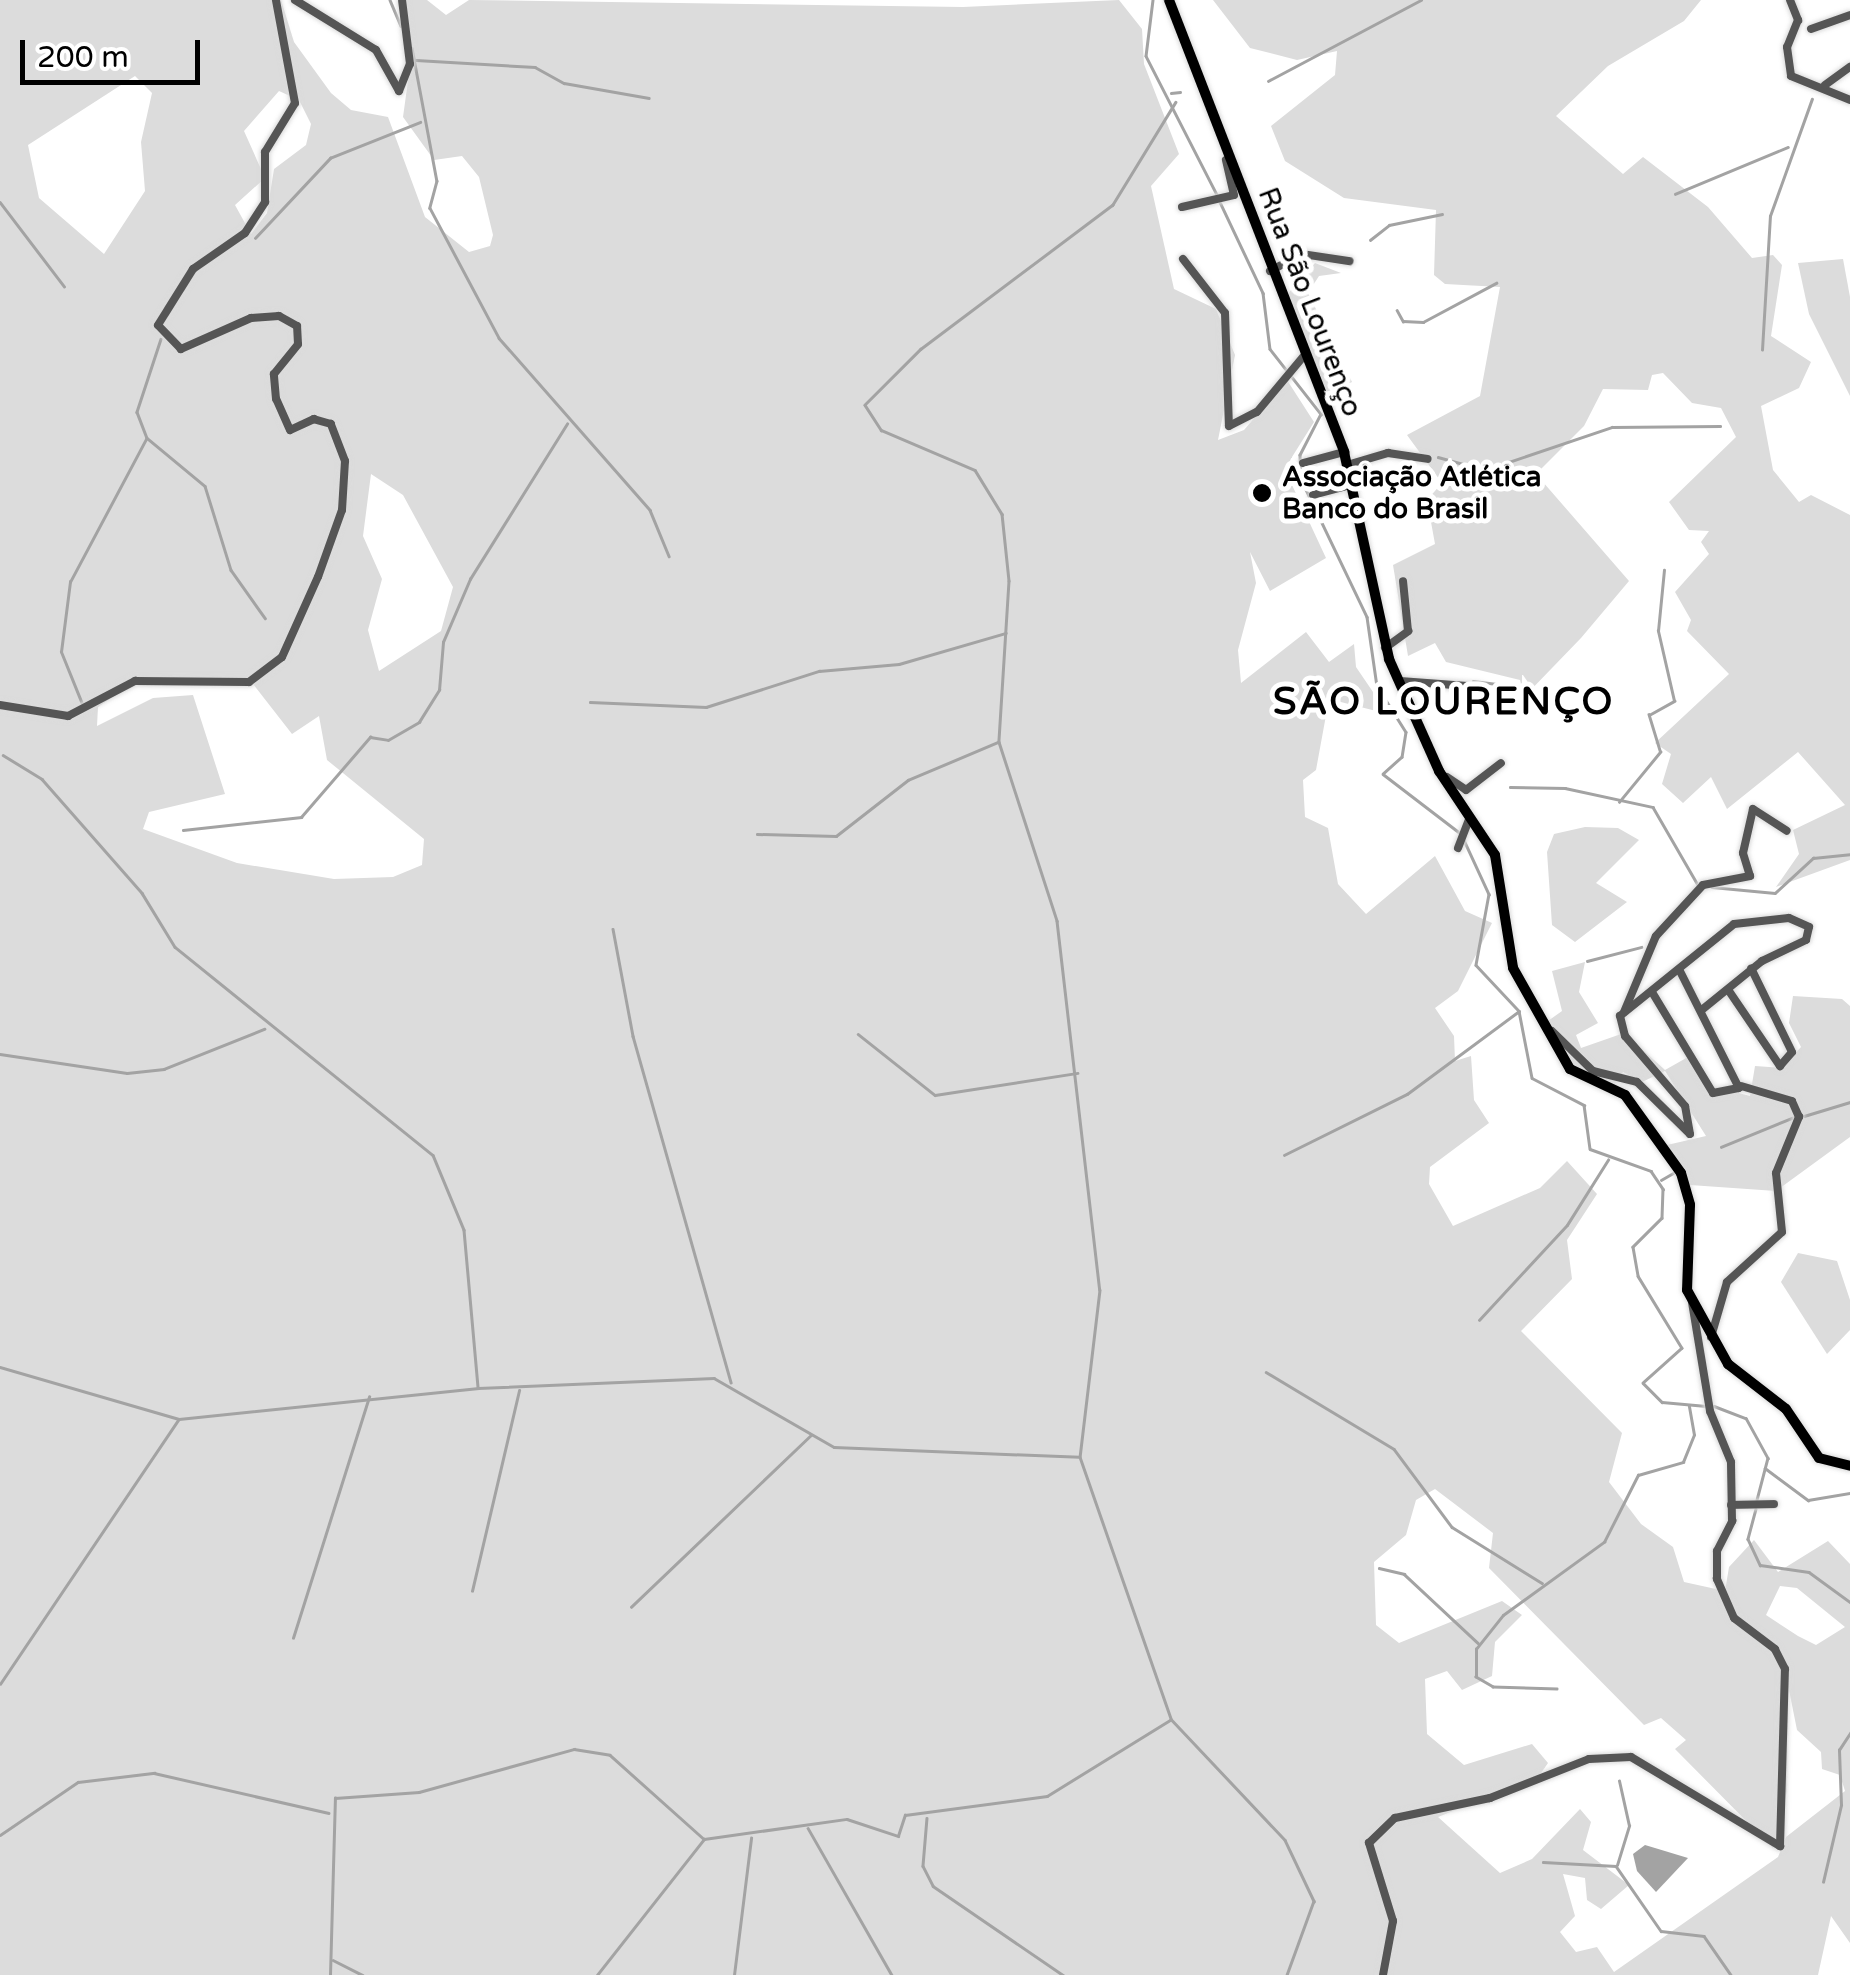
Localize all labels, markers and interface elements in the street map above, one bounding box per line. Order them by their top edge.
scale bar [25,20,205,82]
text: 200 m [37,39,129,76]
street label: Rua São Lourenço [1251,183,1369,421]
place label: Associação Atlética Banco do Brasil [1282,460,1541,526]
marker: Associação Atlética Banco do Brasil [1251,482,1273,504]
district label: SÃO LOURENÇO [1273,680,1615,726]

